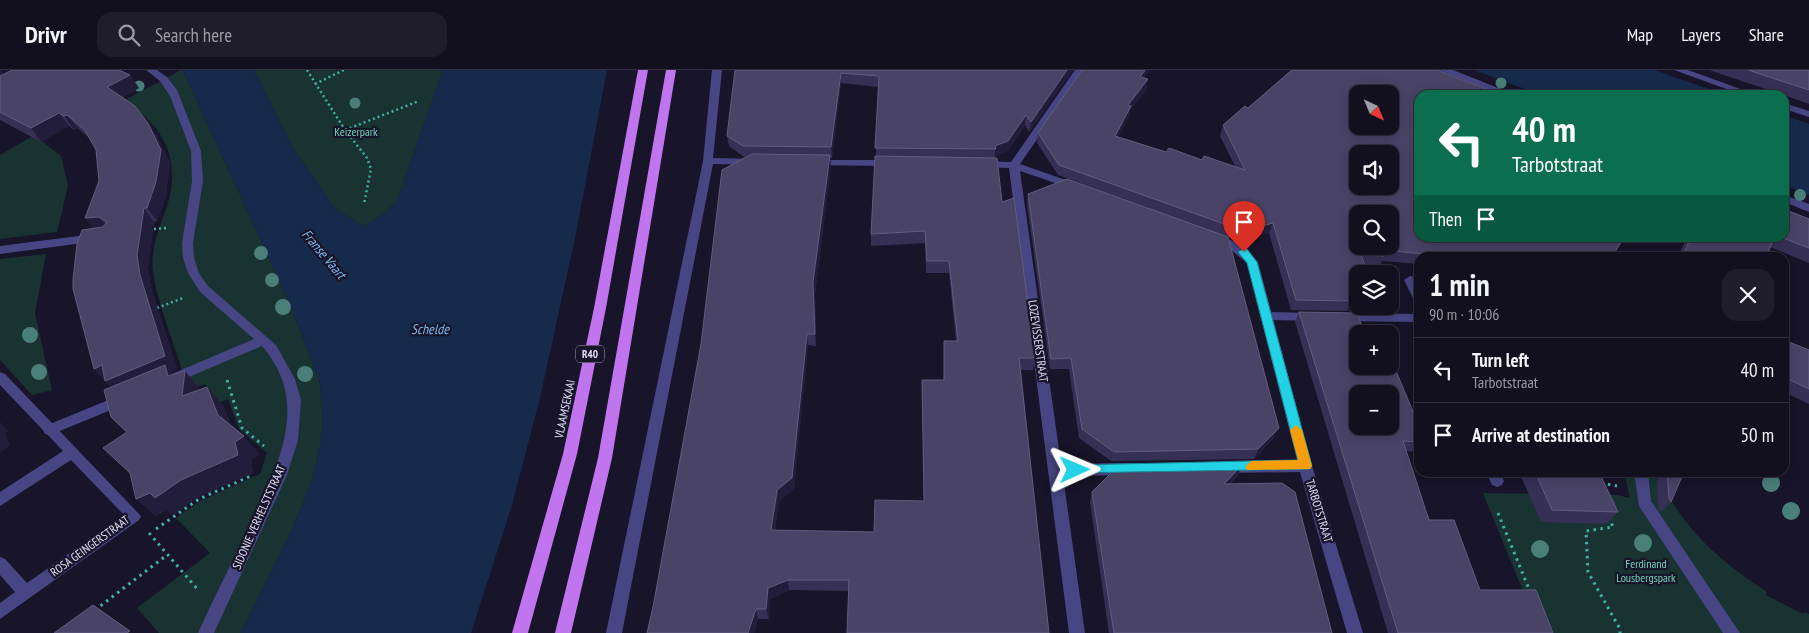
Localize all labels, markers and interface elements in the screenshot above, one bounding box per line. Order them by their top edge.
search box [97,12,447,57]
text: Drivr [25,19,67,50]
icon: search [115,21,143,49]
text: Search here [155,23,232,47]
text: Map [1627,23,1653,46]
text: Layers [1681,23,1721,46]
text: Share [1749,23,1784,46]
north arrow [1349,85,1399,135]
map controls [1349,85,1399,435]
text: 40 m [1512,106,1576,152]
icon: left [1429,110,1494,175]
park label: Keizerpark [334,124,378,139]
button: sound [1349,145,1399,195]
text: Tarbotstraat [1512,150,1603,178]
pin [1223,201,1265,252]
button: search [1349,205,1399,255]
icon: arrive [1472,205,1500,233]
text: Then [1429,207,1462,231]
icon: arrive [1230,208,1258,236]
water label: Franse Vaart [298,225,351,284]
button: layers [1349,265,1399,315]
text: 1 min [1429,265,1490,304]
button: close [1722,269,1774,321]
street label: LOZEVISSERSTRAAT [1025,299,1052,384]
text: 90 m · 10:06 [1429,304,1500,324]
water label: Schelde [411,320,450,338]
button: + [1349,325,1399,375]
road number: R40 [576,346,604,362]
text: Turn left [1472,348,1529,372]
icon: left [1429,356,1457,384]
text: 40 m [1741,358,1774,382]
text: Tarbotstraat [1472,372,1538,392]
street label: VLAAMSEKAAI [551,378,578,441]
button: − [1349,385,1399,435]
icon: arrive [1429,421,1457,449]
text: Arrive at destination [1472,423,1610,447]
text: 50 m [1741,423,1774,447]
position arrow [1048,443,1100,495]
street label: SIDONIE VERHELSTSTRAAT [229,462,289,571]
street label: TARBOTSTRAAT [1303,477,1336,545]
street label: ROSA GEINGERSTRAAT [47,511,133,579]
park label: Ferdinand Lousbergspark [1616,556,1676,585]

